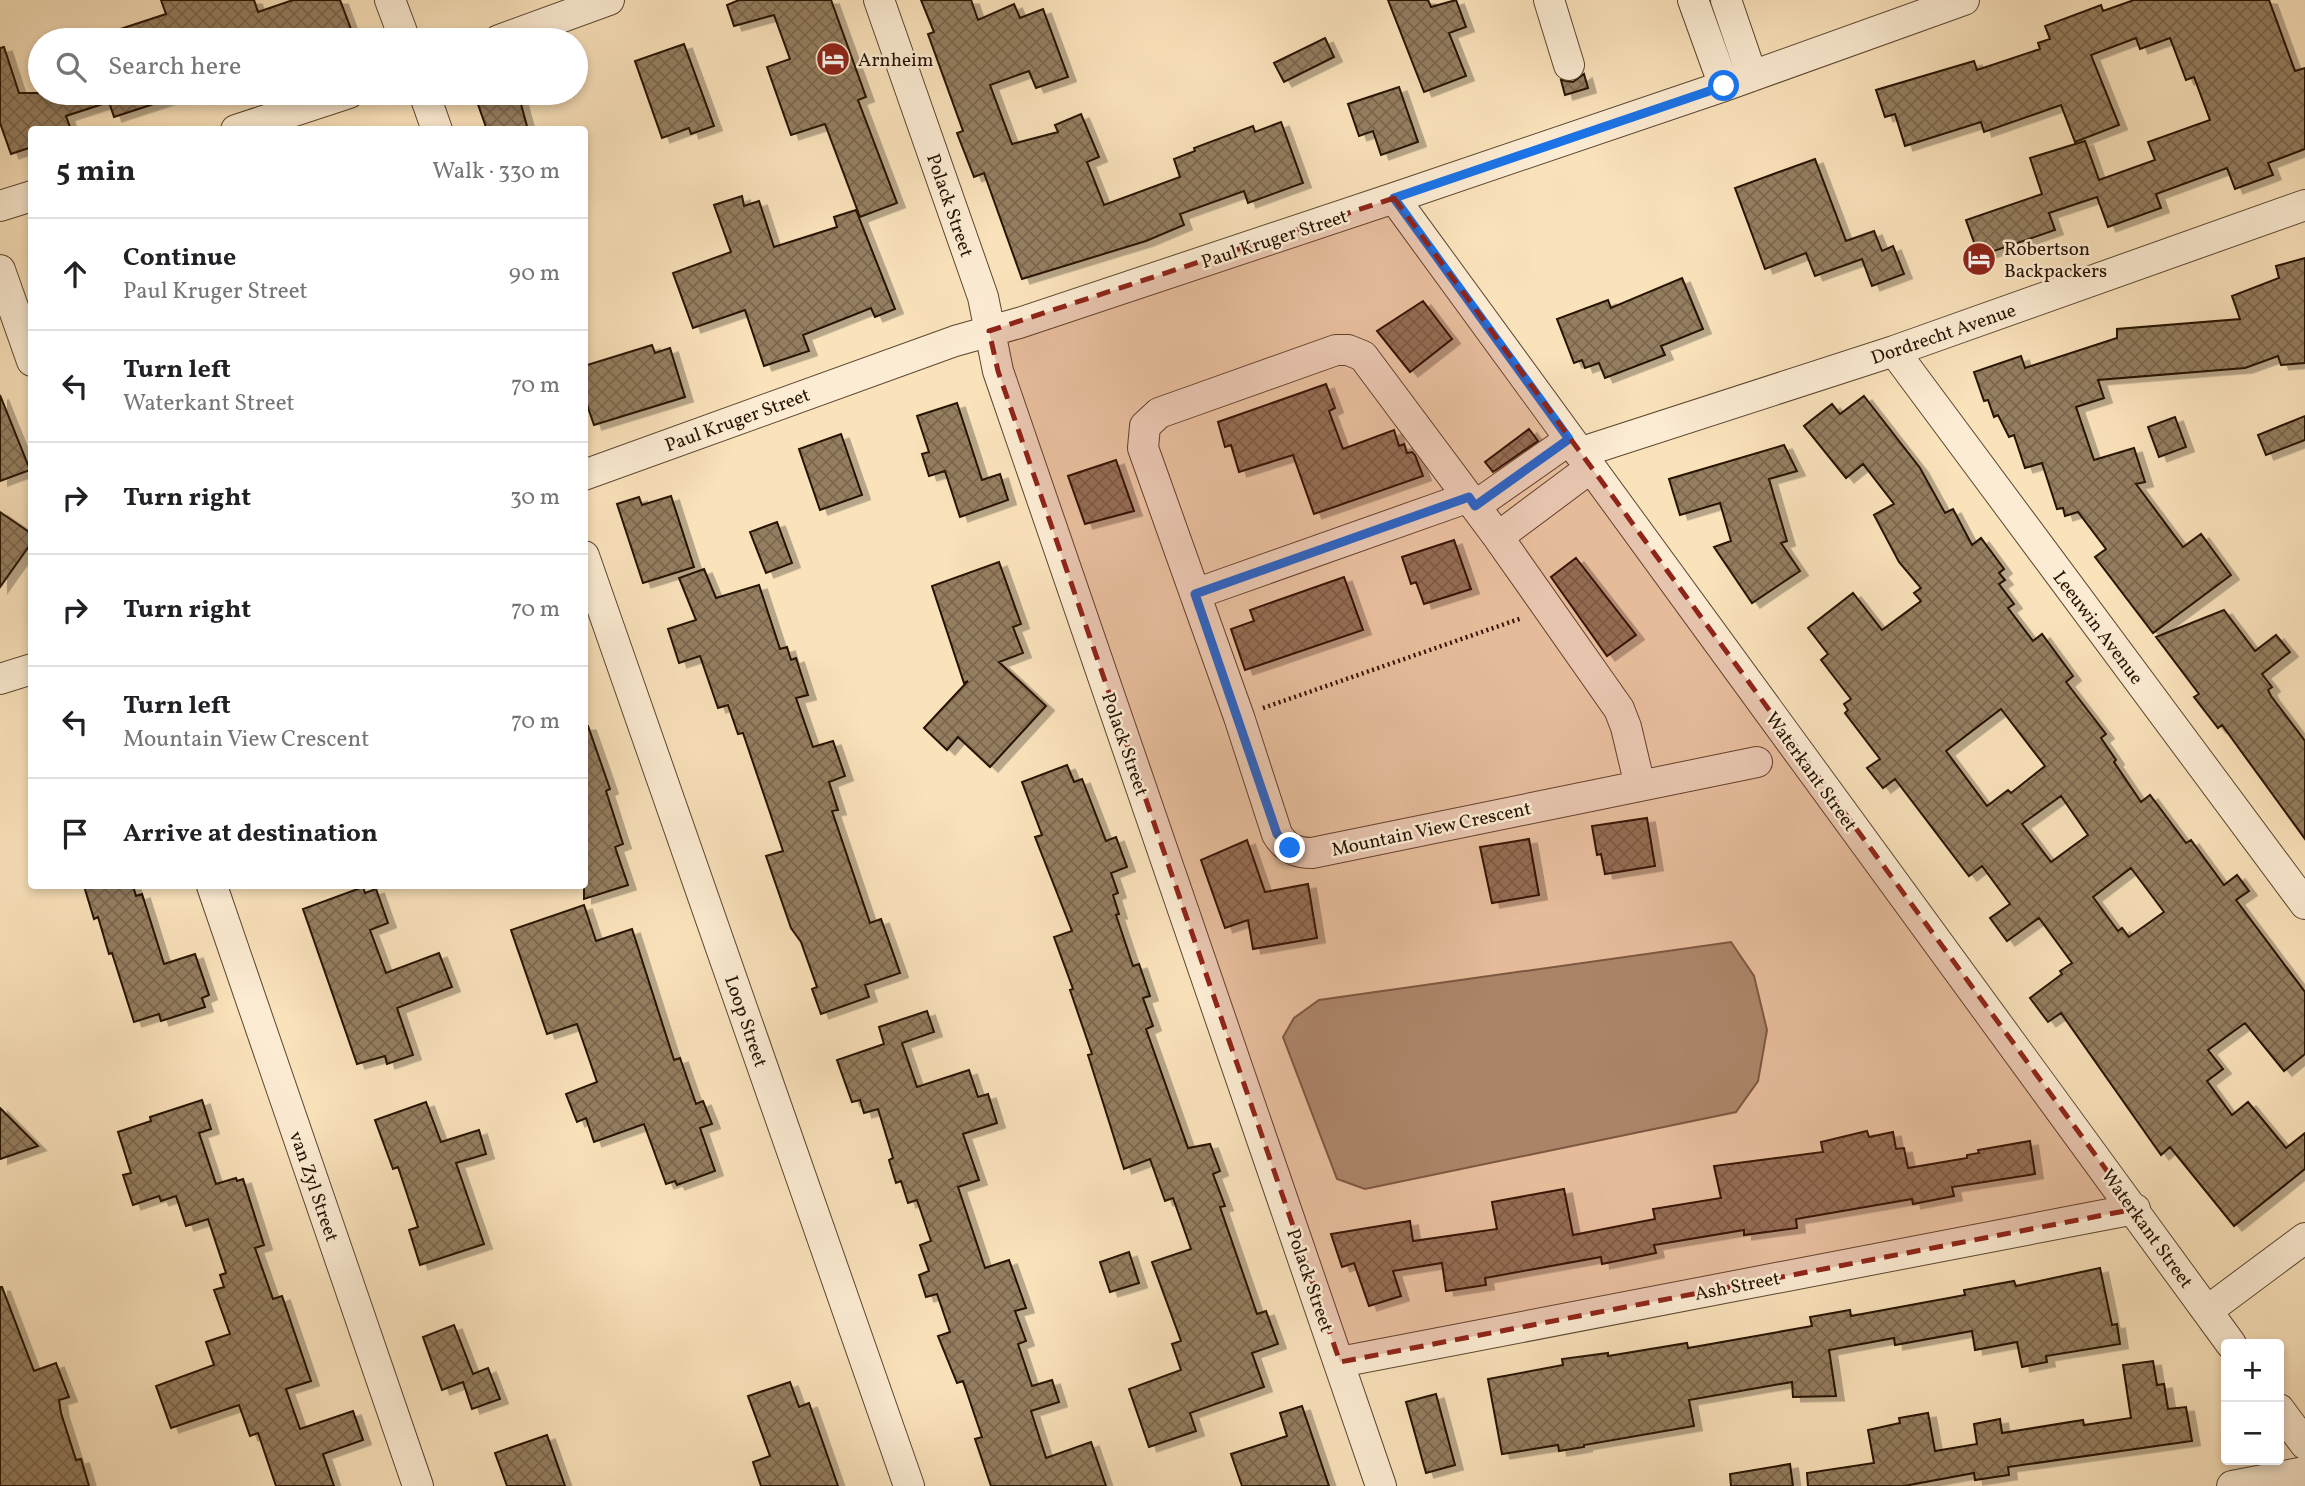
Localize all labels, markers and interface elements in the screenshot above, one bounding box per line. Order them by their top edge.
search box [28,28,588,105]
hotel icon: Arnheim [814,40,852,78]
icon: search [52,48,90,86]
place label: Arnheim [858,48,934,74]
text: Search here [108,49,241,85]
route start [1708,70,1739,101]
text: 5 min [56,151,136,193]
street label: Polack Street [919,151,979,261]
text: Walk · 330 m [432,156,560,188]
street label: Paul Kruger Street [1198,204,1351,276]
place label: Robertson Backpackers [2004,237,2107,285]
text: Continue [123,240,236,276]
hotel icon: Robertson Backpackers [1960,240,1998,278]
icon: ahead [56,255,94,293]
text: 90 m [509,258,560,290]
text: Paul Kruger Street [123,276,308,308]
street label: Dordrecht Avenue [1868,298,2020,372]
text: Turn left [123,352,231,388]
icon: left [56,367,94,405]
text: 70 m [511,370,560,402]
street label: Paul Kruger Street [662,382,814,459]
text: Waterkant Street [123,388,295,420]
icon: right [56,479,94,517]
text: Turn right [123,480,251,516]
text: 30 m [510,482,560,514]
street label: Leeuwin Avenue [2046,566,2149,691]
icon: right [56,591,94,629]
text: Turn right [123,592,251,628]
text: 70 m [511,594,560,626]
text: Turn left [123,688,231,724]
street label: Polack Street [1094,690,1154,800]
icon: left [56,703,94,741]
text: 70 m [511,706,560,738]
street label: Waterkant Street [1758,707,1863,837]
text: Mountain View Crescent [123,724,369,756]
street label: Mountain View Crescent [1329,796,1534,864]
icon: arrive [56,815,94,853]
text: Arrive at destination [123,816,378,852]
route end [1274,832,1305,863]
street label: Loop Street [717,972,773,1071]
street label: van Zyl Street [282,1128,344,1246]
street label: Waterkant Street [2094,1164,2199,1294]
street label: Polack Street [1279,1226,1339,1336]
street label: Ash Street [1692,1266,1783,1308]
map controls [2221,1339,2284,1465]
button: + [2221,1339,2284,1402]
button: − [2221,1402,2284,1465]

